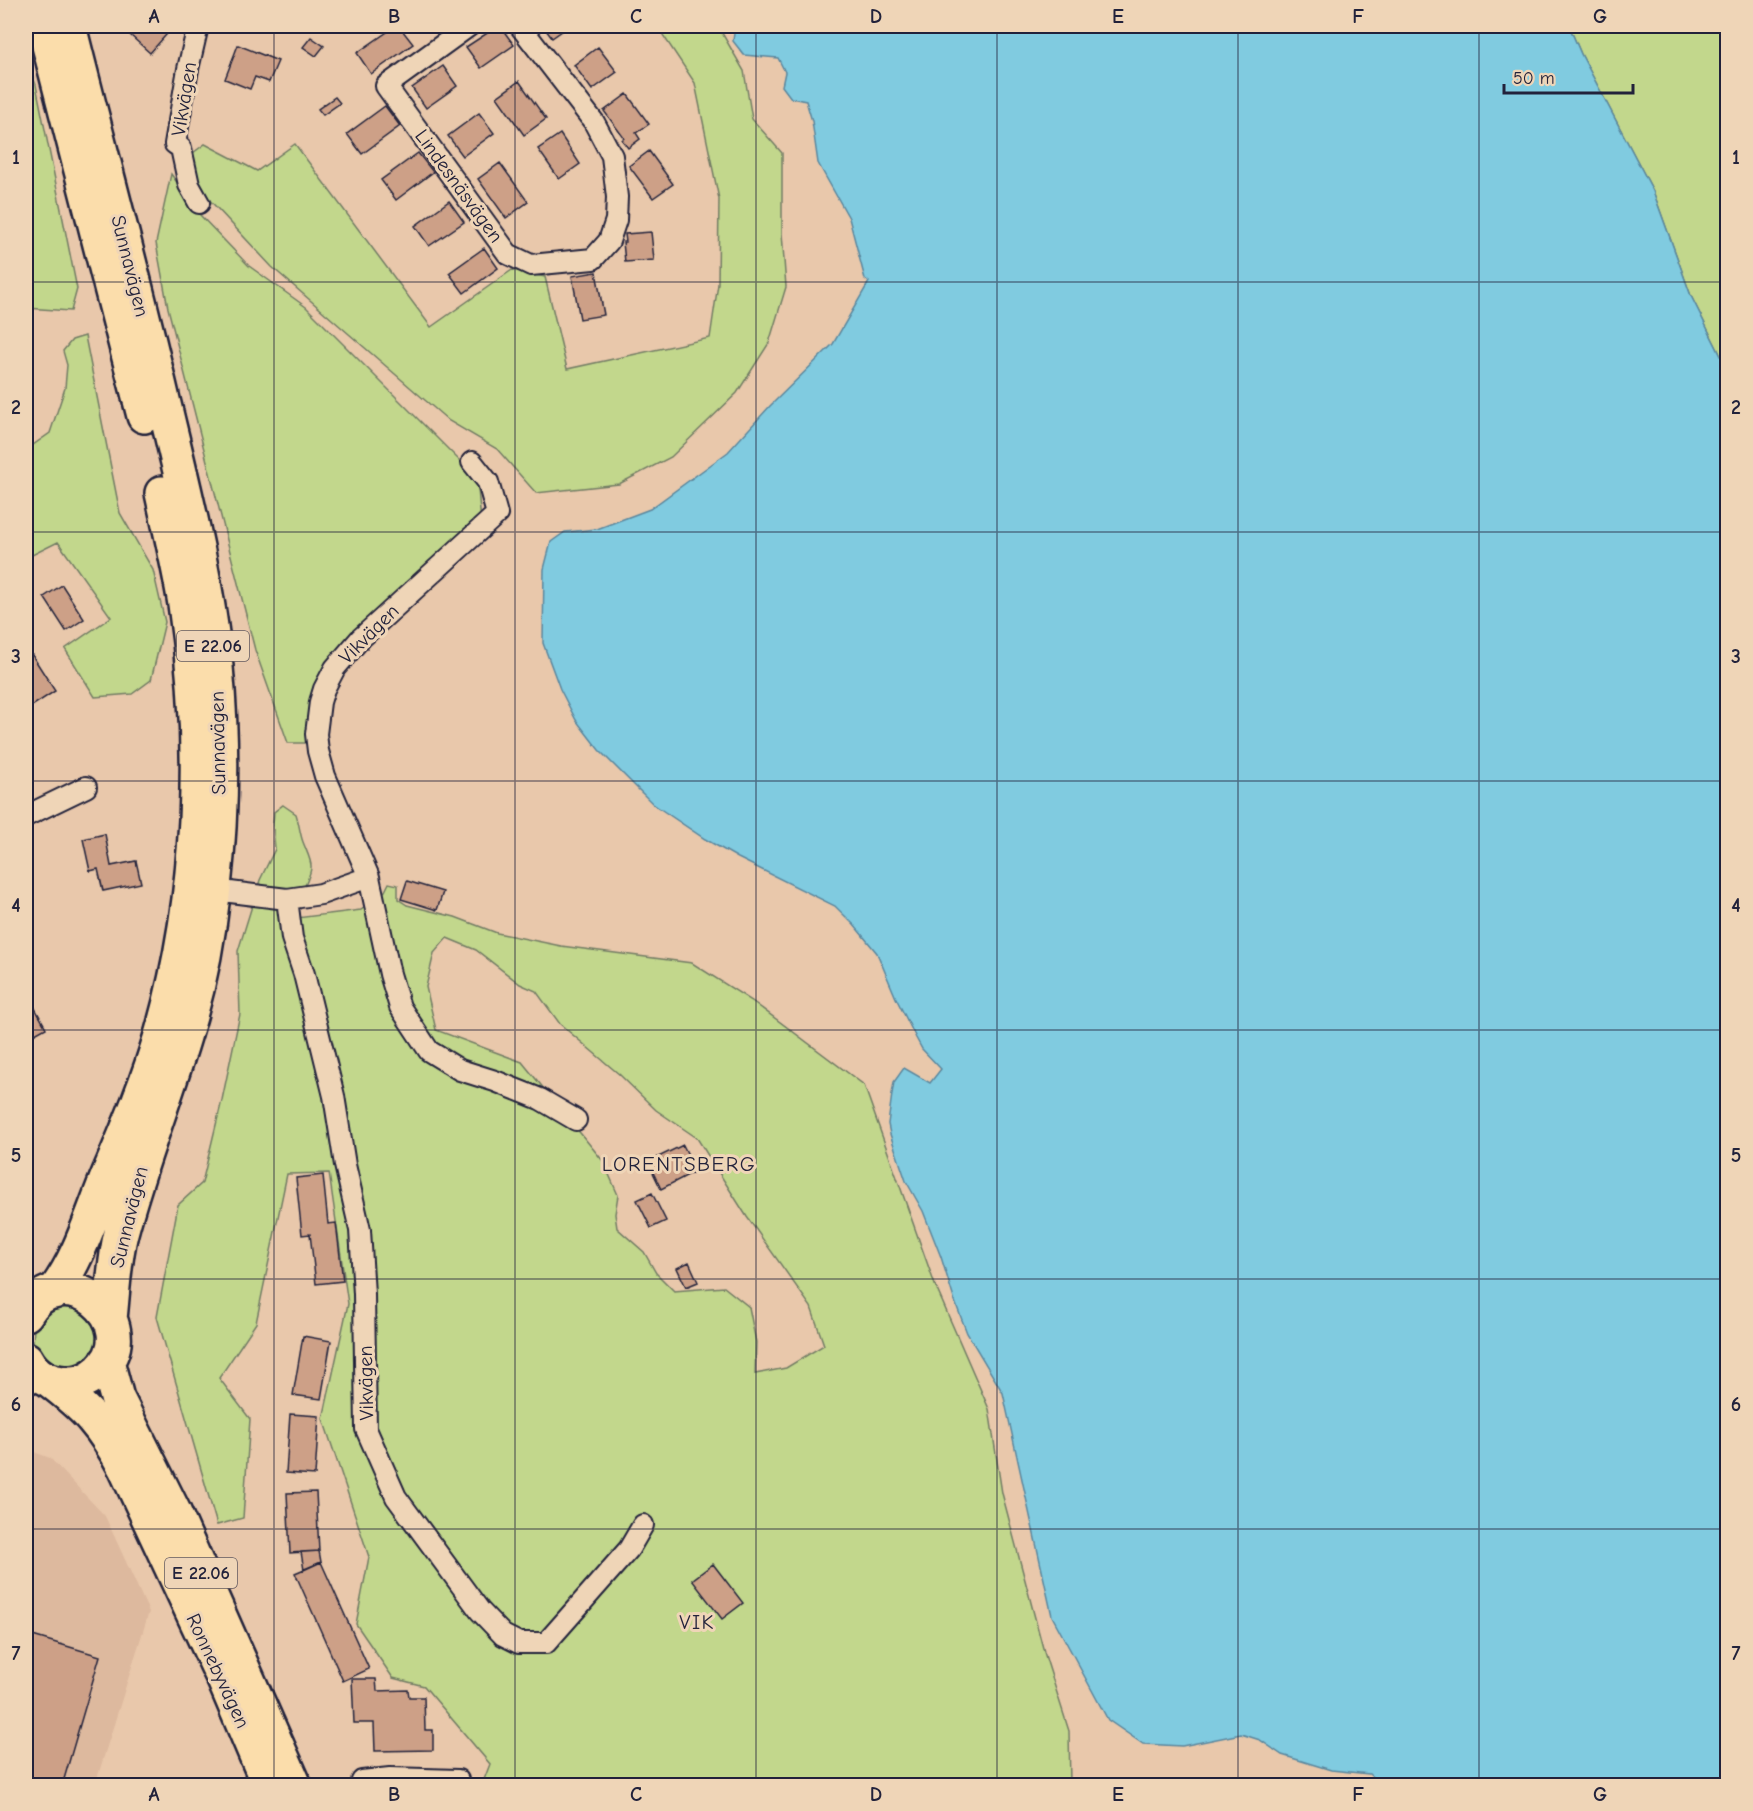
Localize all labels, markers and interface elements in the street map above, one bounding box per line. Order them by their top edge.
text: A [148,5,160,28]
text: B [388,5,400,28]
text: C [630,5,642,28]
text: D [870,5,882,28]
text: E [1112,5,1124,28]
text: F [1352,5,1364,28]
text: G [1593,5,1607,28]
scale bar [1504,57,1633,95]
street label: Vikvägen [167,60,201,138]
text: 50 m [1513,68,1555,89]
street label: Lindesnäsvägen [410,125,508,247]
text: 1 [12,146,20,169]
text: 1 [1732,146,1740,169]
street label: Sunnavägen [106,213,154,319]
text: 2 [11,396,21,419]
text: 2 [1731,396,1741,419]
street label: Vikvägen [334,599,404,669]
road number: E 22.06 [177,631,249,661]
text: 3 [11,645,21,668]
text: 3 [1731,645,1741,668]
street label: Sunnavägen [206,691,230,795]
text: 4 [11,894,21,917]
text: 4 [1731,894,1741,917]
text: 5 [11,1144,21,1167]
text: 5 [1731,1144,1741,1167]
district label: LORENTSBERG [602,1152,756,1176]
street label: Sunnavägen [105,1164,153,1270]
street label: Vikvägen [354,1345,378,1421]
text: 6 [11,1393,21,1416]
text: 6 [1731,1393,1741,1416]
road number: E 22.06 [165,1558,237,1588]
street label: Ronnebyvägen [181,1610,255,1732]
district label: VIK [679,1610,715,1634]
text: 7 [12,1642,21,1665]
text: 7 [1732,1642,1741,1665]
text: A [148,1783,160,1806]
text: B [388,1783,400,1806]
text: C [630,1783,642,1806]
text: D [870,1783,882,1806]
text: E [1112,1783,1124,1806]
text: F [1352,1783,1364,1806]
text: G [1593,1783,1607,1806]

